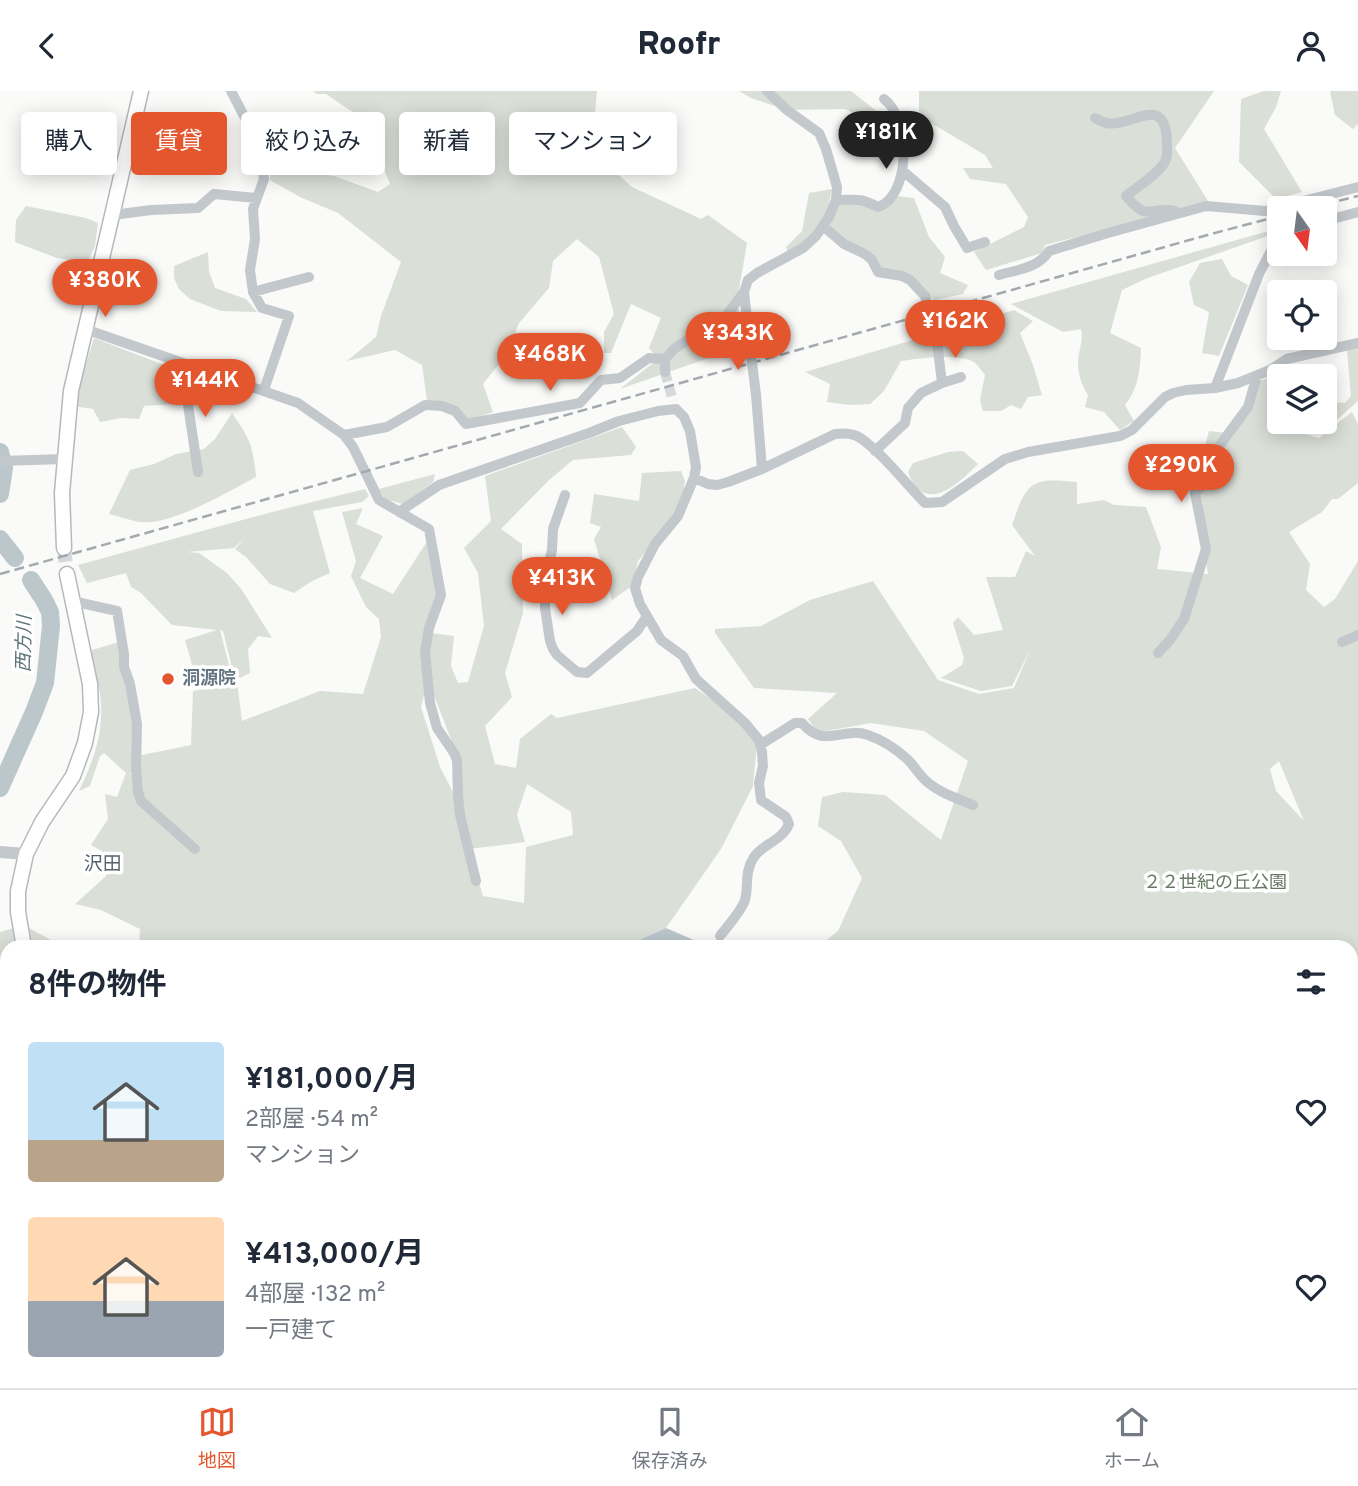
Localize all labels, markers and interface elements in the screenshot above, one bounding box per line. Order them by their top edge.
text: Roofr [637,26,721,66]
icon: back [28,27,66,65]
icon: person [1292,27,1330,65]
pin: ¥181K [837,111,935,171]
chip: 購入 [21,112,117,175]
chip: 賃貸 [131,112,227,175]
chip: 絞り込み [241,112,385,175]
chip: 新着 [399,112,495,175]
chip: マンション [509,112,677,175]
text: ¥181K [854,119,918,148]
north arrow [1267,196,1337,266]
map controls [1267,196,1337,434]
pin: ¥380K [56,259,154,319]
text: ¥380K [68,267,142,296]
button: locate [1267,280,1337,350]
pin: ¥162K [906,301,1004,360]
text: ¥162K [921,308,989,337]
pin: ¥343K [689,313,787,372]
text: ¥343K [702,320,774,349]
pin: ¥468K [501,334,599,393]
text: ¥468K [513,341,587,370]
pin: ¥144K [156,359,254,419]
button: layers [1267,364,1337,434]
text: ¥144K [170,367,240,396]
pin: ¥290K [1132,445,1230,504]
text: ¥290K [1144,452,1218,481]
pin: ¥413K [513,557,611,617]
text: ¥413K [528,565,596,594]
water label: 西方川 [13,613,38,673]
place label: 洞源院 [182,668,236,691]
marker: 洞源院 [160,671,176,687]
district label: 沢田 [84,853,122,877]
park label: ２２世紀の丘公園 [1143,872,1287,895]
icon: filters [1292,963,1330,1001]
text: 8件の物件 [28,968,167,1005]
text: ¥181,000/月 [245,1062,419,1099]
icon: home [84,1070,168,1154]
icon: heart [1292,1093,1330,1131]
text: 2部屋 · 54 m² [245,1106,378,1135]
text: マンション [245,1142,360,1171]
text: ¥413,000/月 [245,1237,424,1274]
icon: home [84,1245,168,1329]
icon: heart [1292,1268,1330,1306]
text: 4部屋 · 132 m² [245,1281,385,1310]
text: 一戸建て [245,1317,337,1346]
tab: 地図 [198,1403,236,1474]
tab: 保存済み [632,1403,708,1474]
tab: ホーム [1104,1403,1160,1474]

